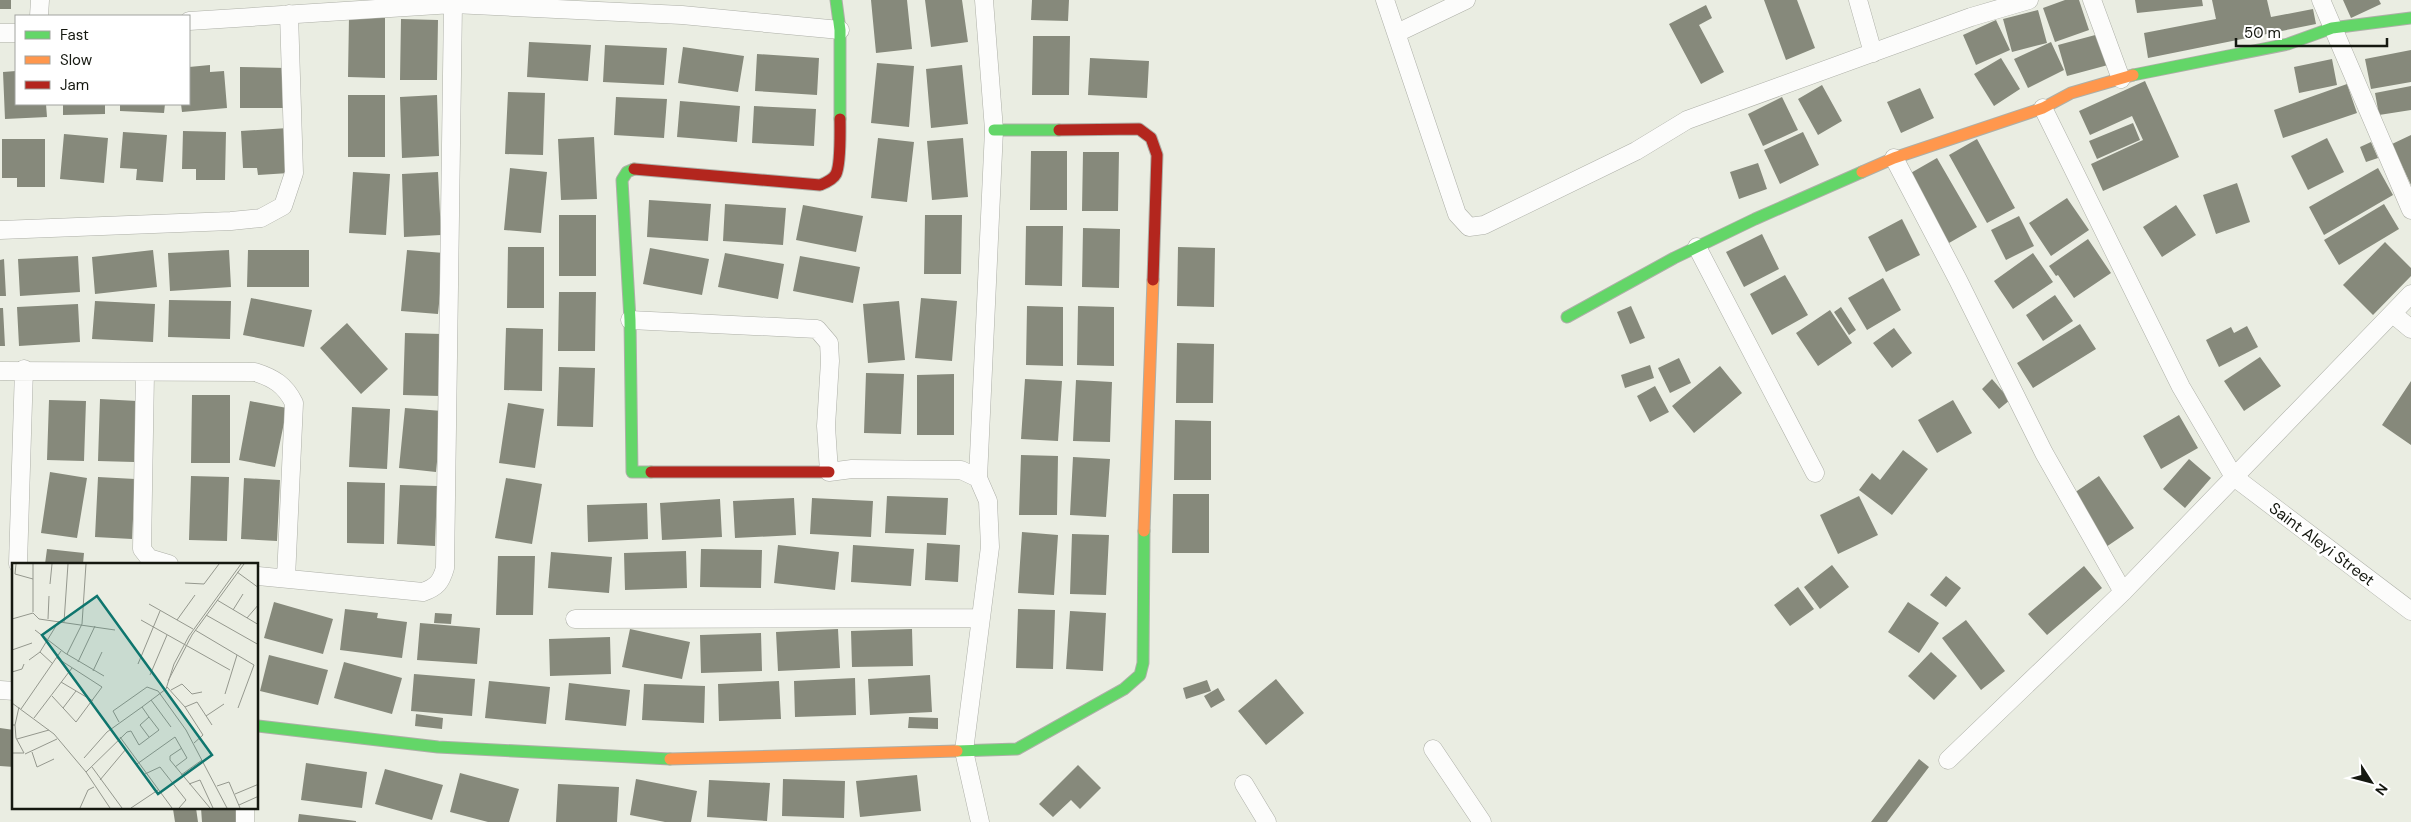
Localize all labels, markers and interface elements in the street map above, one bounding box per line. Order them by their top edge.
legend [15,15,190,105]
scale bar [2236,15,2387,47]
text: 50 m [2244,23,2281,43]
text: Fast [60,25,89,45]
text: Slow [60,50,93,70]
text: Jam [60,75,89,95]
street label: Saint Aleyi Street [2265,497,2379,591]
inset map [12,563,259,810]
north arrow [2346,757,2396,807]
text: N [2371,780,2392,799]

